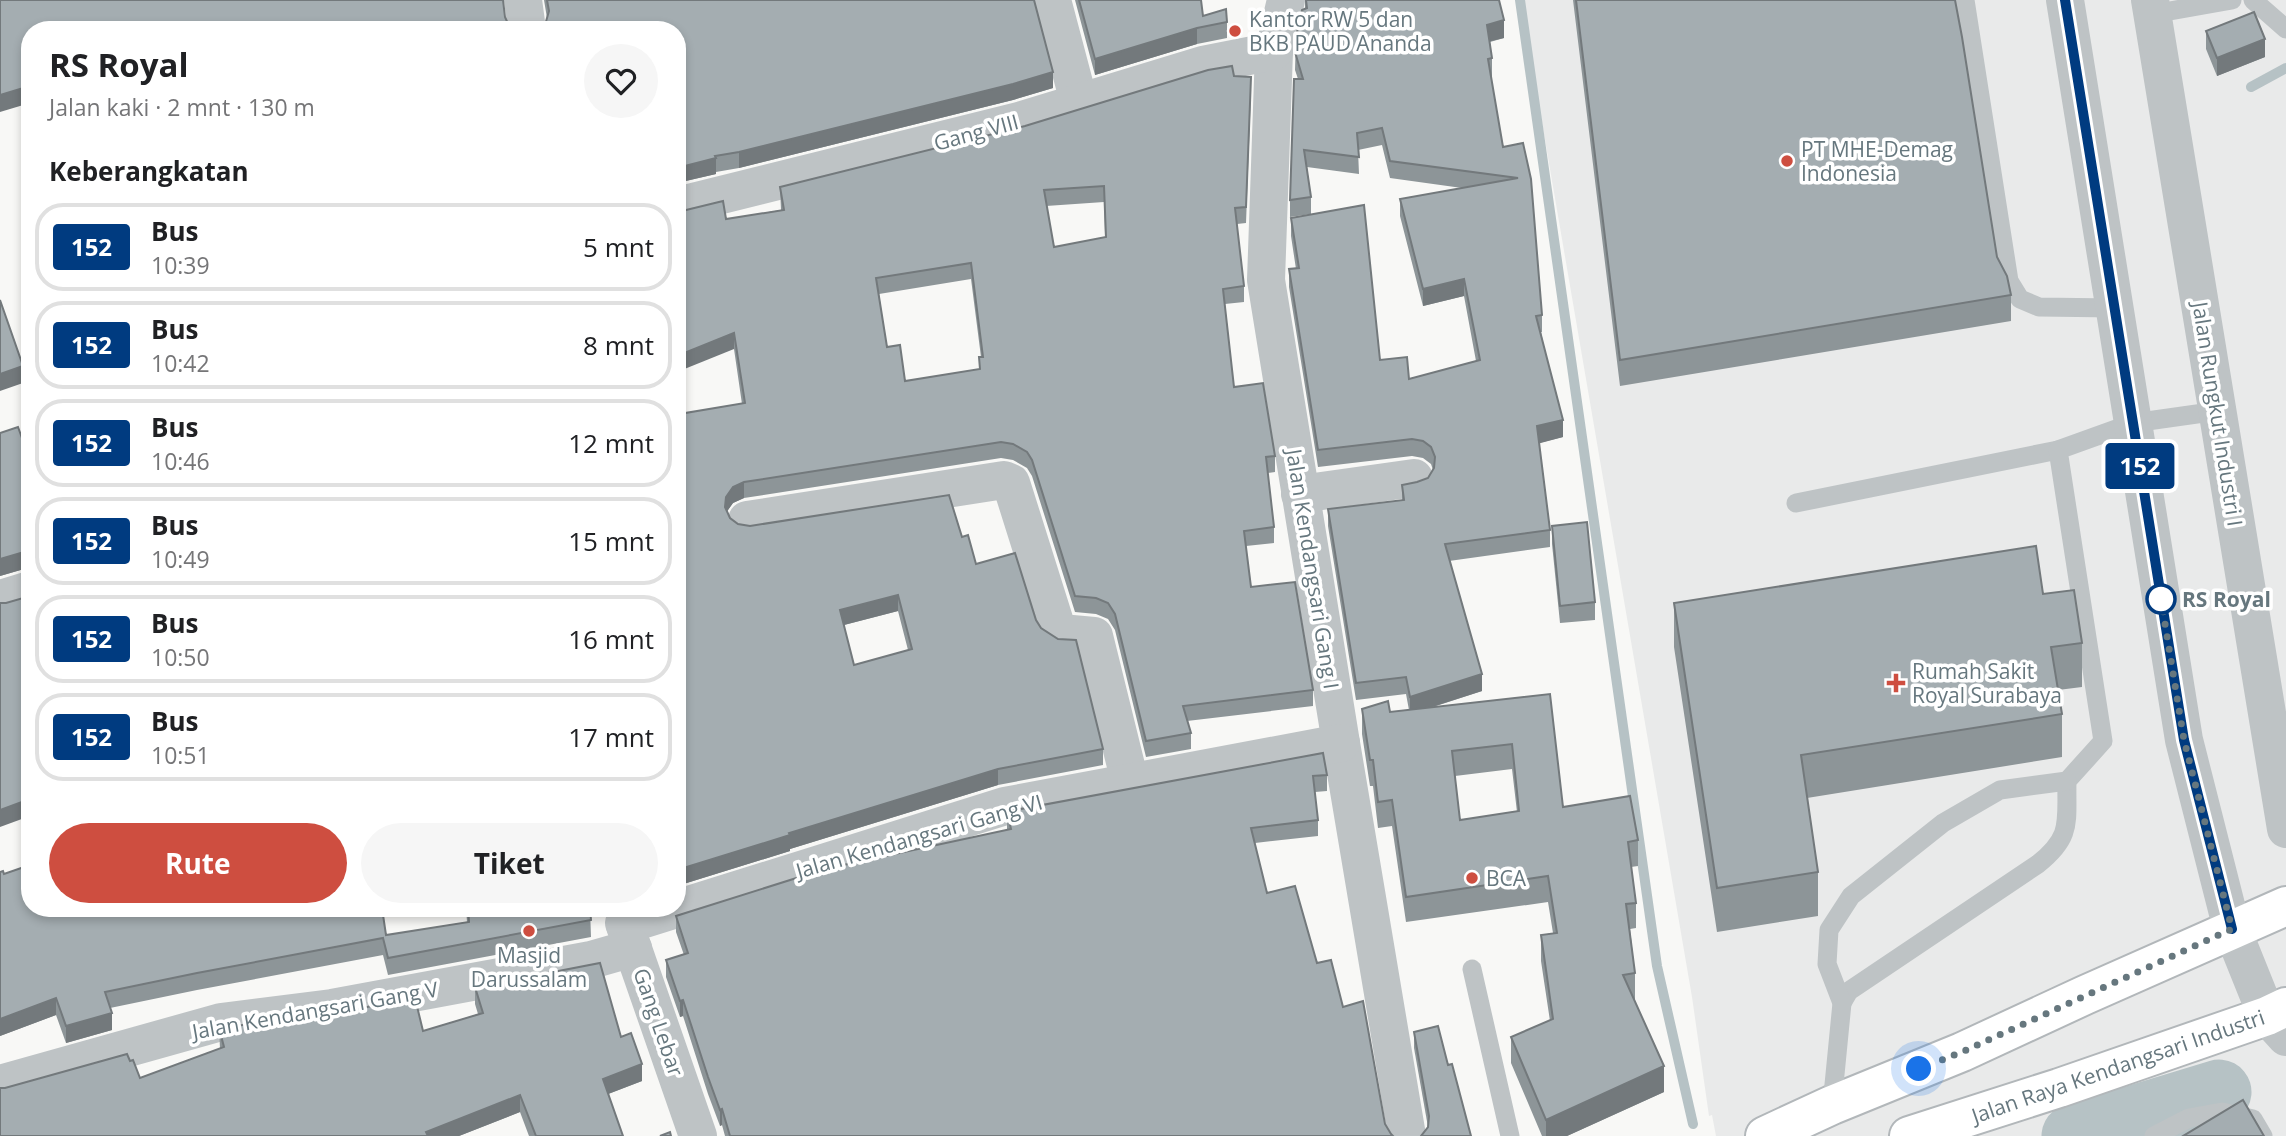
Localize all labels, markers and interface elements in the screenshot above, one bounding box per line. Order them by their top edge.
place label: Kantor RW 5 dan BKB PAUD Ananda [1249,5,1432,57]
marker: Kantor RW 5 dan BKB PAUD Ananda [1227,23,1243,39]
text: RS Royal [49,42,189,87]
button: heart [584,44,658,118]
text: Jalan kaki · 2 mnt · 130 m [49,91,315,123]
street label: Gang VIII [930,107,1022,157]
place label: PT MHE-Demag Indonesia [1801,135,1953,187]
text: Keberangkatan [49,153,249,189]
marker: PT MHE-Demag Indonesia [1779,153,1795,169]
text: Bus [151,213,198,249]
text: 5 mnt [583,229,654,265]
text: 152 [71,230,112,263]
text: 10:39 [151,249,210,281]
street label: Jalan Rungkut Industri I [2186,298,2250,528]
text: Bus [151,311,198,347]
text: 8 mnt [583,327,654,363]
text: 152 [71,328,112,361]
text: 10:42 [151,347,210,379]
text: Bus [151,409,198,445]
text: 12 mnt [568,425,654,461]
text: 152 [71,426,112,459]
line badge: 152 [2100,443,2180,489]
text: 10:46 [151,445,210,477]
street label: Jalan Kendangsari Gang I [1280,445,1346,691]
text: 152 [2119,449,2161,482]
text: Bus [151,507,198,543]
text: 15 mnt [568,523,654,559]
text: 152 [71,524,112,557]
text: 10:49 [151,543,210,575]
marker: RS Royal [2146,584,2176,614]
place label: RS Royal [2182,585,2271,613]
text: Bus [151,605,198,641]
text: 16 mnt [568,621,654,657]
text: 152 [71,622,112,655]
text: 10:50 [151,641,210,673]
place label: Rumah Sakit Royal Surabaya [1912,657,2062,709]
marker: Rumah Sakit Royal Surabaya [1886,673,1906,693]
text: Bus [151,703,198,739]
text: 17 mnt [568,719,654,755]
text: 152 [71,720,112,753]
text: 10:51 [151,739,210,771]
street label: Jalan Kendangsari Gang VI [791,787,1045,885]
button: Rute [49,823,347,903]
button: Tiket [361,823,658,903]
place label: BCA [1486,864,1527,892]
marker: BCA [1464,870,1480,886]
marker: Masjid Darussalam [521,923,537,939]
place label: Masjid Darussalam [471,941,587,993]
street label: Gang Lebar [627,964,691,1080]
street label: Jalan Kendangsari Gang V [188,974,441,1046]
street label: Jalan Raya Kendangsari Industri [1966,1003,2268,1130]
your location [1901,1051,1936,1086]

